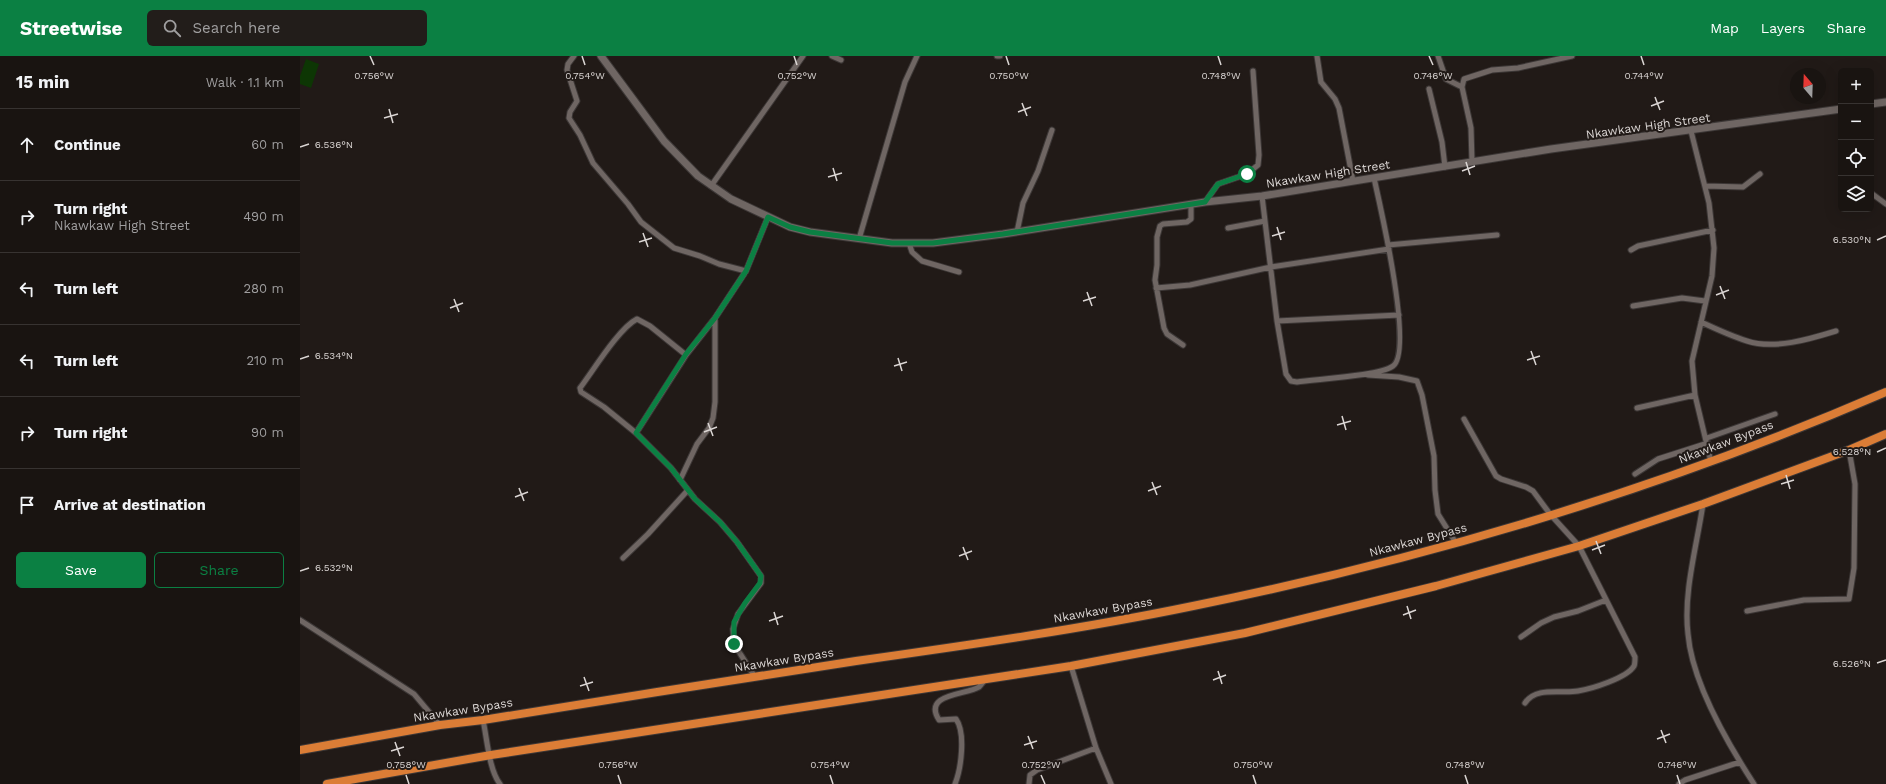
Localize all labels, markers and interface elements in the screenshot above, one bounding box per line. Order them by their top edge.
search box [147,10,427,46]
text: Streetwise [20,17,123,40]
icon: search [161,17,183,39]
text: Search here [193,19,280,37]
text: Map [1710,20,1739,36]
text: Layers [1761,20,1805,36]
text: Share [1827,20,1866,36]
north arrow [1790,68,1826,104]
map controls [1838,68,1874,212]
button: + [1838,68,1874,104]
text: 0.756°W [354,70,394,81]
text: 0.754°W [565,70,605,81]
text: 0.752°W [777,70,817,81]
text: 0.750°W [989,70,1029,81]
text: 0.748°W [1201,70,1241,81]
text: 0.746°W [1413,70,1453,81]
text: 0.744°W [1624,70,1664,81]
text: 15 min [16,72,70,92]
text: Walk · 1.1 km [206,75,284,90]
button: − [1838,104,1874,140]
street label: Nkawkaw High Street [1585,110,1711,142]
icon: ahead [16,134,38,156]
text: Continue [54,136,121,154]
text: 60 m [251,137,284,152]
text: 6.536°N [315,139,353,150]
button: locate [1838,140,1874,176]
street label: Nkawkaw High Street [1265,157,1391,191]
route start [1238,165,1256,183]
button: layers [1838,176,1874,212]
text: Turn right [54,200,127,218]
icon: right [16,206,38,228]
text: 490 m [243,209,284,224]
text: Nkawkaw High Street [54,218,190,233]
text: 6.530°N [1833,234,1871,245]
icon: left [16,278,38,300]
text: Turn left [54,280,118,298]
text: 280 m [244,281,284,296]
icon: left [16,350,38,372]
text: 6.534°N [315,350,353,361]
text: Turn left [54,352,118,370]
text: 210 m [246,353,284,368]
street label: Nkawkaw Bypass [1677,417,1775,467]
icon: right [16,422,38,444]
text: Turn right [54,424,127,442]
text: 90 m [251,425,284,440]
text: 6.528°N [1833,446,1871,457]
icon: arrive [16,494,38,516]
text: Arrive at destination [54,496,206,514]
street label: Nkawkaw Bypass [1368,520,1468,560]
button: Save [16,552,146,588]
button: Share [154,552,284,588]
text: 6.532°N [315,562,353,573]
street label: Nkawkaw Bypass [1052,594,1154,626]
route end [725,635,743,653]
street label: Nkawkaw Bypass [733,645,835,675]
text: 6.526°N [1833,658,1871,669]
street label: Nkawkaw Bypass [412,695,514,725]
text: 0.758°W [386,759,426,770]
text: 0.756°W [598,759,638,770]
text: 0.754°W [810,759,850,770]
text: 0.752°W [1021,759,1061,770]
text: 0.750°W [1233,759,1273,770]
text: 0.748°W [1445,759,1485,770]
text: 0.746°W [1657,759,1697,770]

